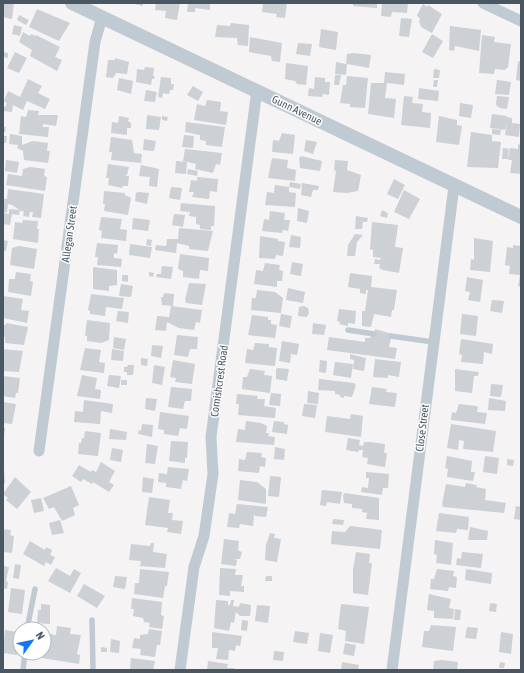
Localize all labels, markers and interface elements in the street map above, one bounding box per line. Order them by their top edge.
street label: Gunn Avenue [270,93,324,127]
street label: Allegan Street [59,205,79,263]
street label: Cornishcrest Road [208,344,230,418]
street label: Close Street [413,404,431,452]
north arrow [12,621,52,661]
text: N [34,630,47,642]

